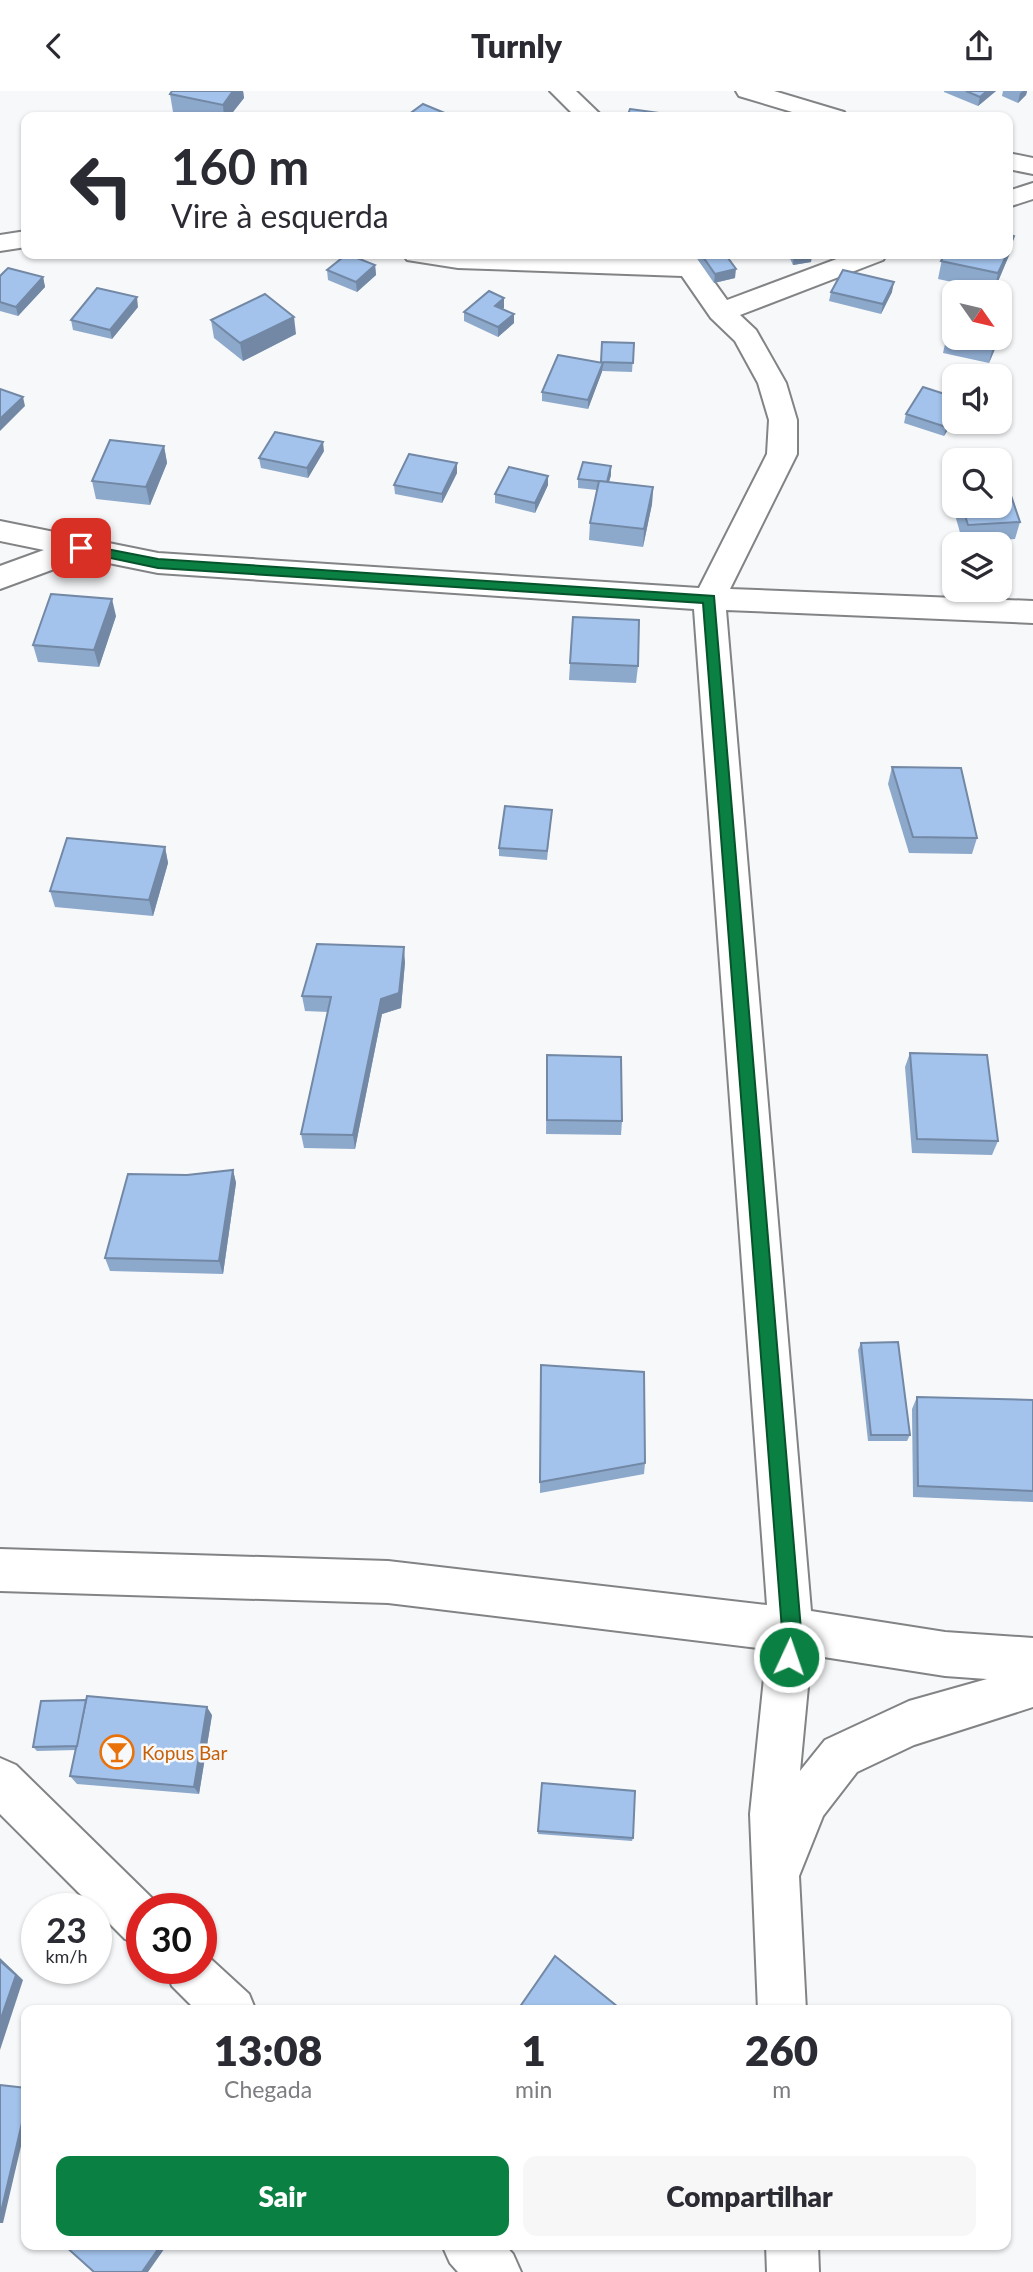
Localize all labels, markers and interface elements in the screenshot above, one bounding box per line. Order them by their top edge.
text: Turnly [471,26,562,65]
icon: back [35,27,73,65]
icon: share [960,27,998,65]
text: 160 m [171,137,309,195]
icon: left [56,140,147,231]
text: Vire à esquerda [171,196,389,235]
north arrow [942,280,1012,350]
map controls [942,280,1012,602]
button: sound [942,364,1012,434]
button: search [942,448,1012,518]
pin [51,518,111,578]
icon: arrive [62,529,100,567]
button: layers [942,532,1012,602]
position arrow [752,1620,826,1694]
bar icon: Kopus Bar [98,1733,136,1771]
place label: Kopus Bar [142,1741,228,1764]
speed limit sign: 30 [126,1893,217,1984]
text: 23 [46,1908,87,1950]
text: km/h [45,1945,88,1967]
text: 13:08 [214,2025,322,2075]
text: 1 [522,2025,546,2075]
text: 260 [745,2025,818,2075]
text: Chegada [224,2075,312,2103]
text: min [515,2075,552,2103]
text: m [772,2075,791,2103]
button: Sair [56,2156,509,2236]
button: Compartilhar [523,2156,976,2236]

